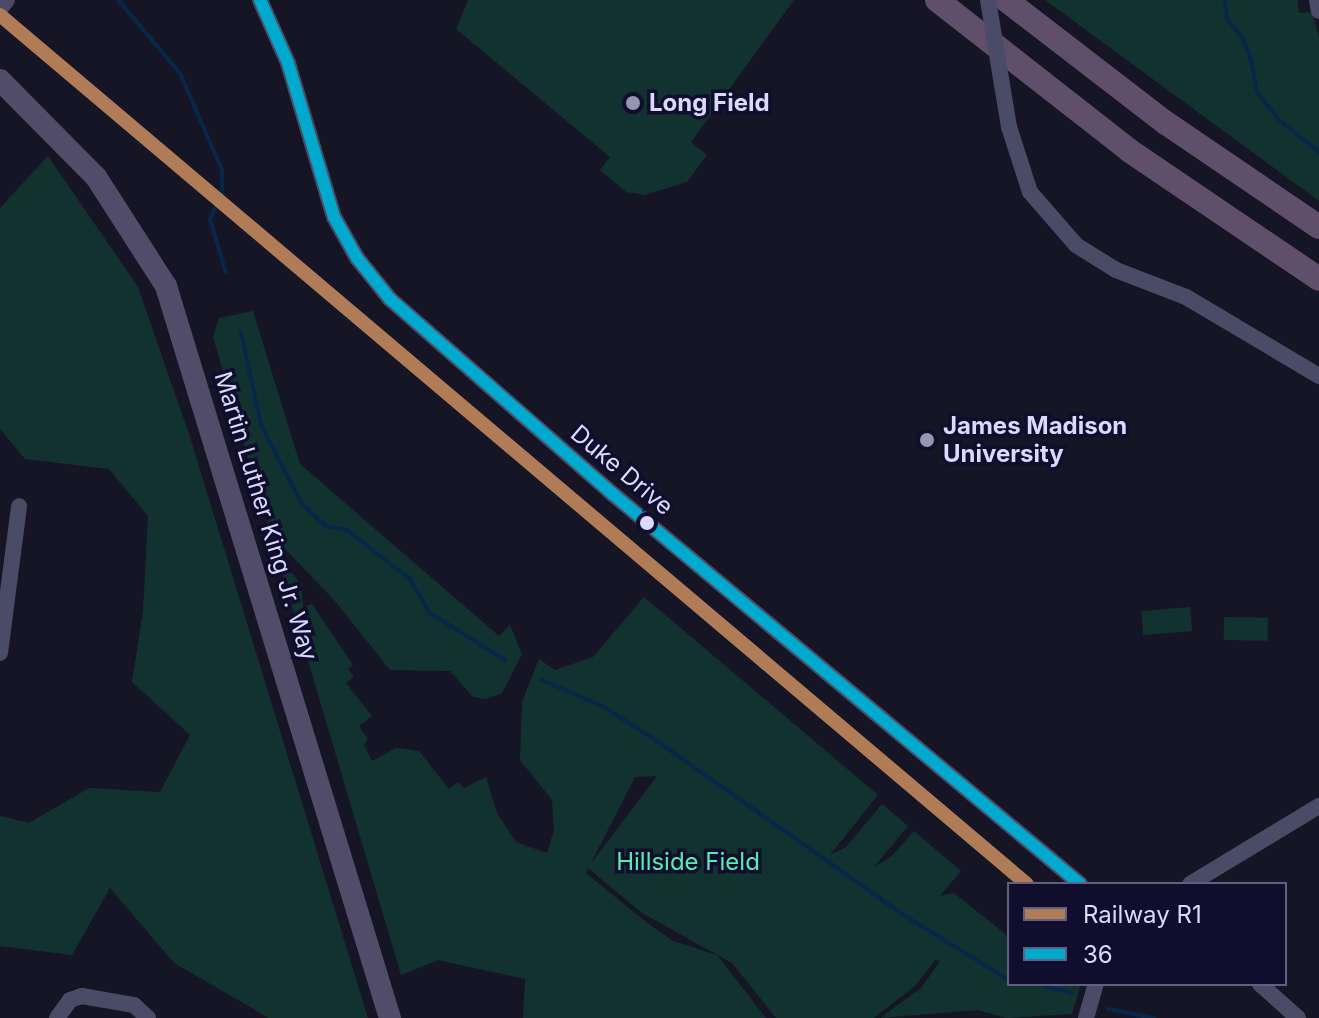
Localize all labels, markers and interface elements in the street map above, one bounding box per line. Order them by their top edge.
place label: Long Field [649,89,770,117]
marker: Long Field [624,94,642,112]
street label: Martin Luther King Jr. Way [208,368,324,664]
place label: James Madison University [943,412,1127,468]
street label: Duke Drive [565,419,679,521]
marker: James Madison University [918,431,936,449]
unlabelled marker [639,515,655,531]
park label: Hillside Field [616,848,760,876]
legend [1007,882,1287,986]
text: Railway R1 [1083,900,1202,929]
text: 36 [1083,940,1113,969]

